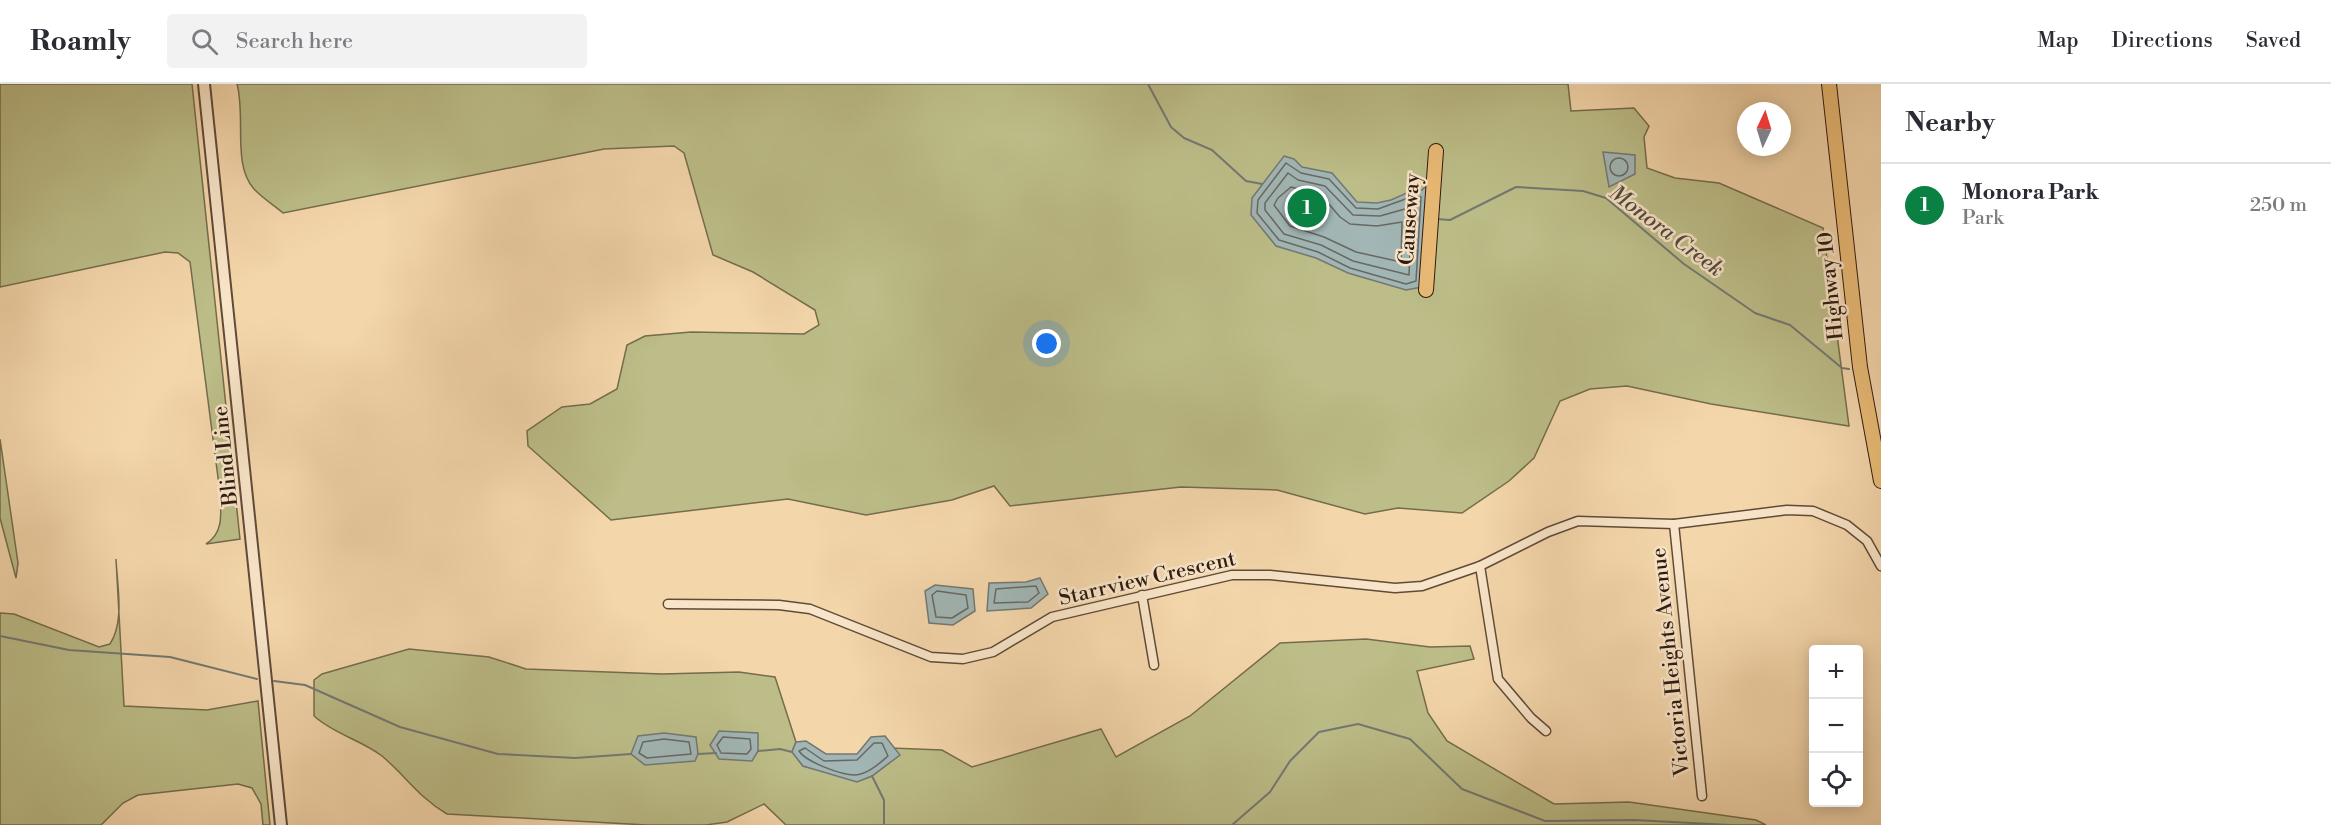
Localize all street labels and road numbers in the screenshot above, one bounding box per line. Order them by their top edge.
street label: Causeway [1394,171,1426,266]
street label: Highway 10 [1812,230,1850,341]
street label: Blind Line [208,404,244,508]
street label: Starrview Crescent [1056,546,1239,612]
street label: Victoria Heights Avenue [1646,546,1696,778]

